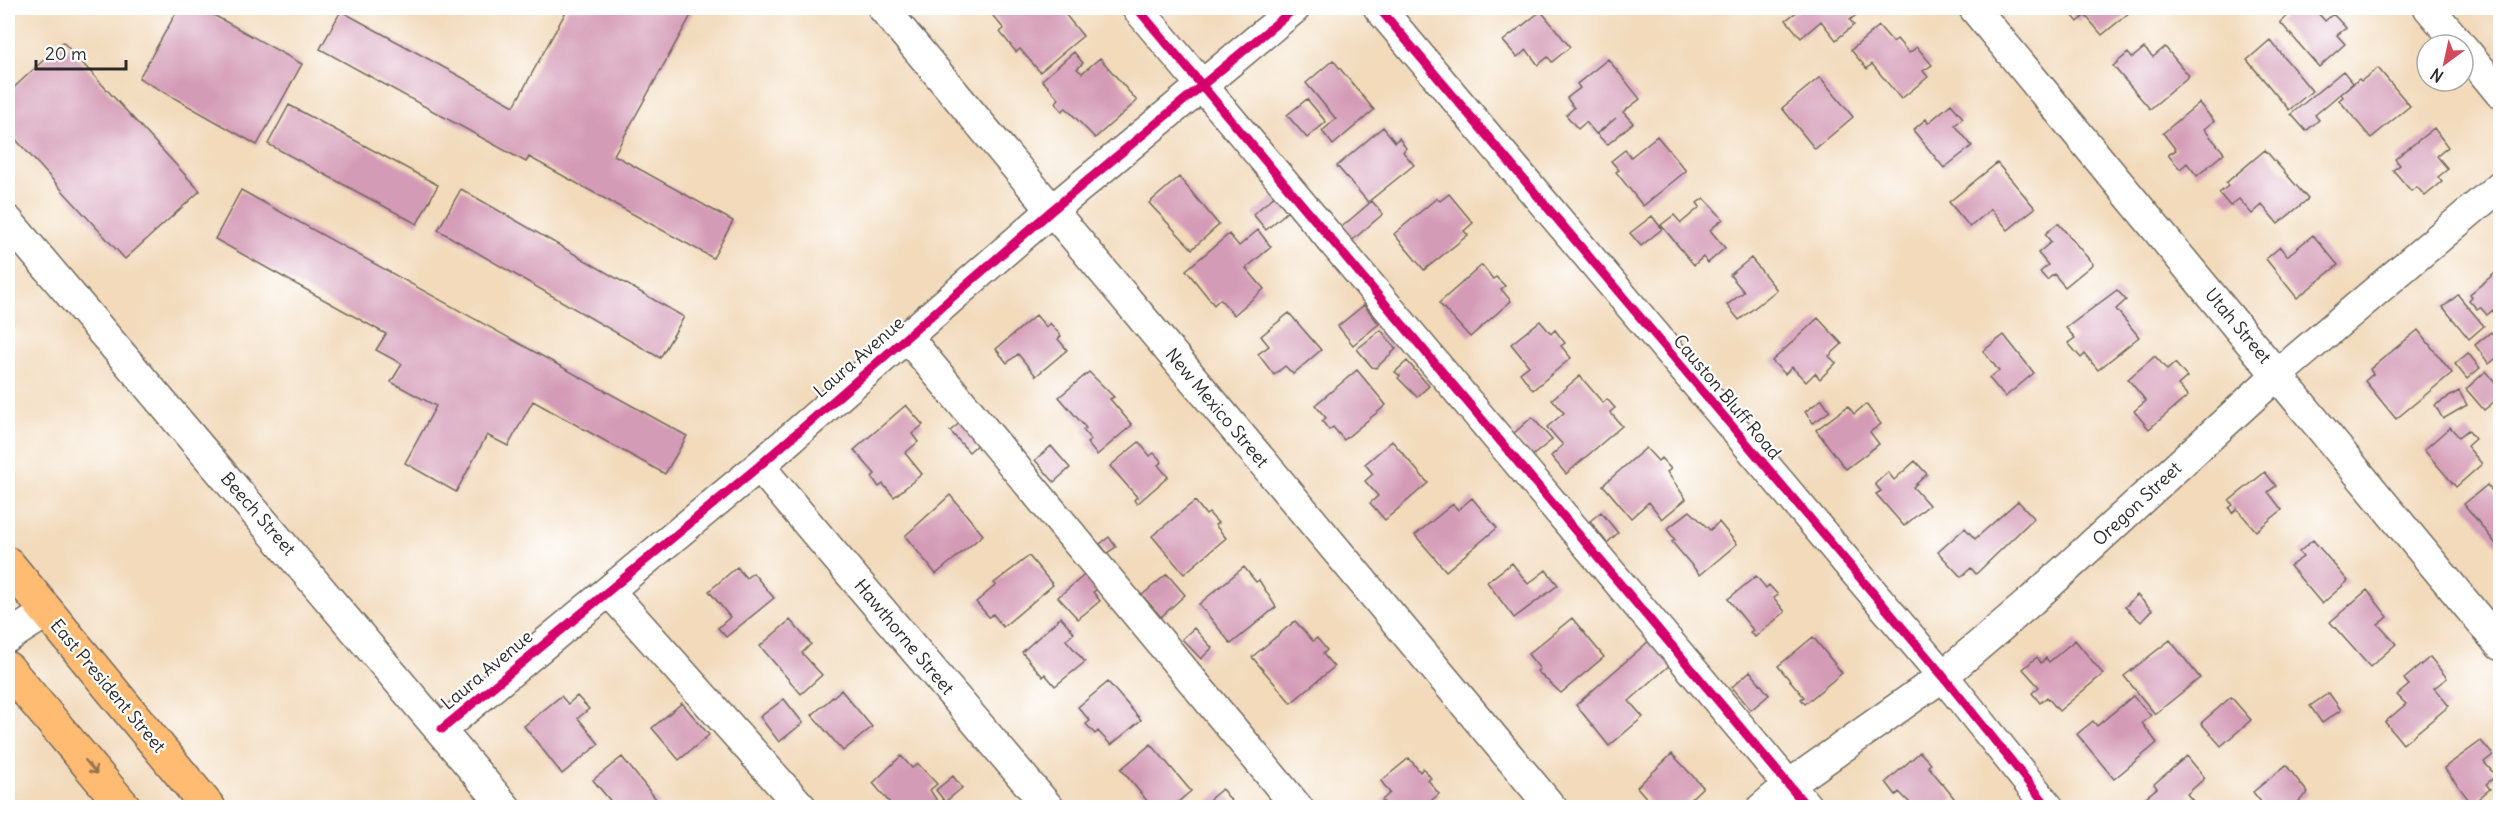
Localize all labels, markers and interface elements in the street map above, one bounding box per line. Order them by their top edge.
scale bar [36,33,126,71]
north arrow [2415,33,2475,93]
text: 20 m [45,42,87,65]
text: N [2427,64,2447,87]
street label: Utah Street [2200,283,2277,368]
street label: Laura Avenue [809,311,909,402]
street label: Causton Bluff Road [1668,330,1787,464]
street label: New Mexico Street [1161,343,1274,472]
street label: Oregon Street [2087,457,2186,551]
street label: Beech Street [216,467,301,560]
street label: Hawthorne Street [849,574,959,699]
street label: East President Street [46,614,171,757]
street label: Laura Avenue [436,625,537,715]
one-way arrow [84,759,98,774]

